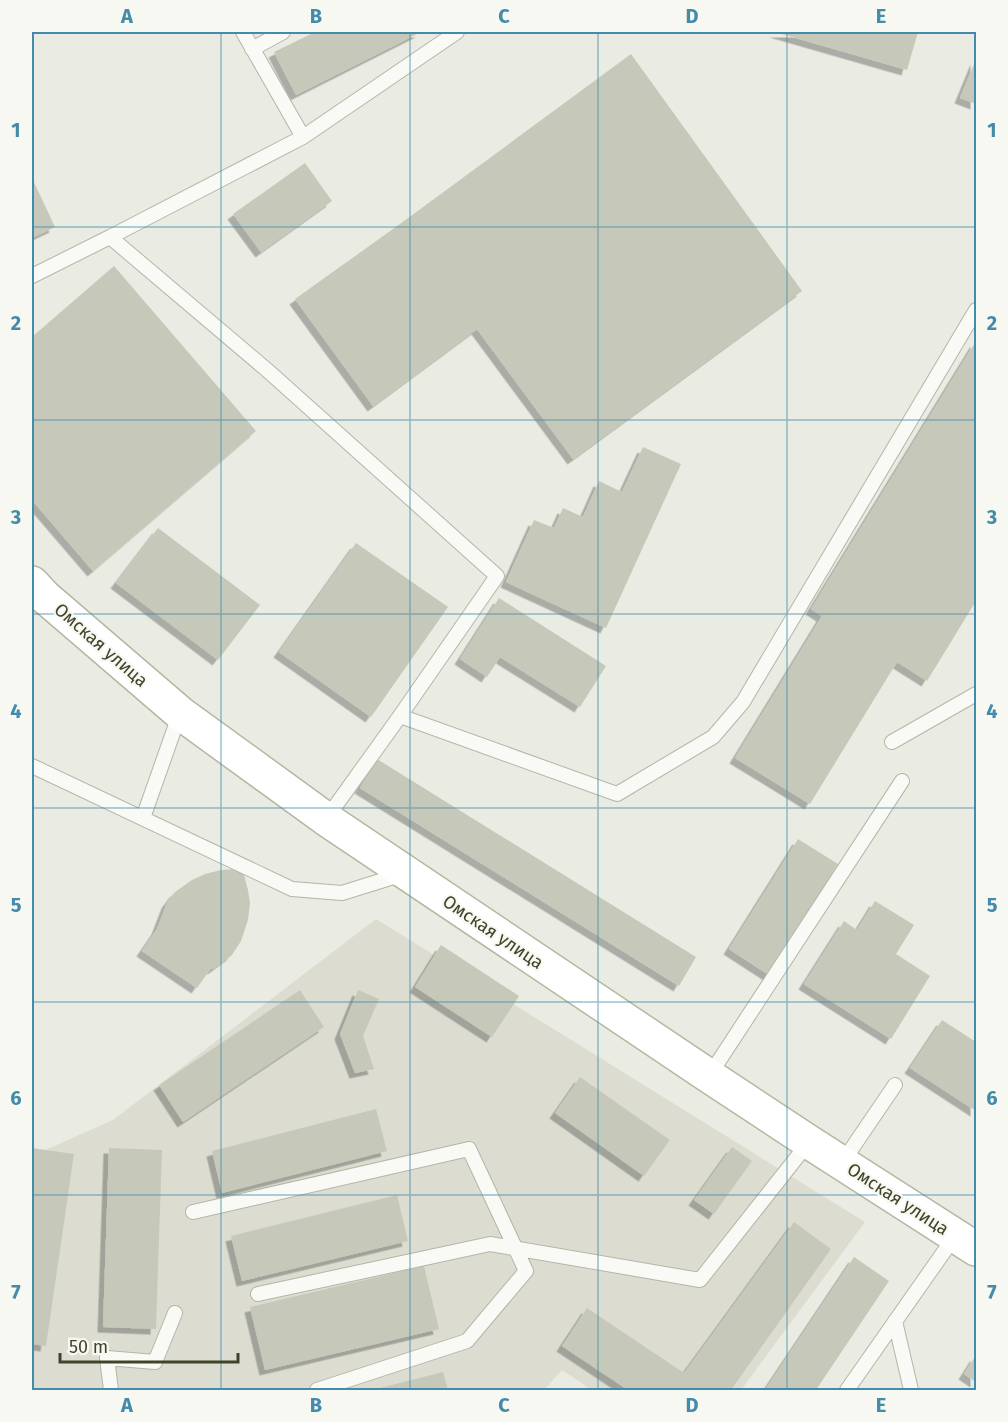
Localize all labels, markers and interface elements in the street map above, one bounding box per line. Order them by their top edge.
text: A [120,4,134,28]
text: B [310,4,322,28]
text: C [498,4,510,28]
text: D [685,4,699,28]
text: E [876,4,886,28]
text: 1 [11,118,21,142]
text: 1 [987,118,997,142]
text: 2 [11,311,21,335]
text: 2 [987,311,997,335]
text: 3 [10,505,21,529]
text: 3 [986,505,997,529]
street label: Омская улица [50,598,152,692]
text: 4 [10,699,22,723]
text: 4 [986,699,998,723]
street label: Омская улица [438,890,548,974]
text: 5 [11,893,22,917]
text: 5 [987,893,998,917]
text: 6 [10,1086,22,1110]
text: 6 [986,1086,998,1110]
street label: Омская улица [843,1158,953,1240]
text: 7 [11,1280,21,1304]
text: 7 [987,1280,997,1304]
scale bar [60,1326,238,1364]
text: 50 m [69,1336,108,1358]
text: A [120,1393,134,1417]
text: B [310,1393,322,1417]
text: C [498,1393,510,1417]
text: D [685,1393,699,1417]
text: E [876,1393,886,1417]

